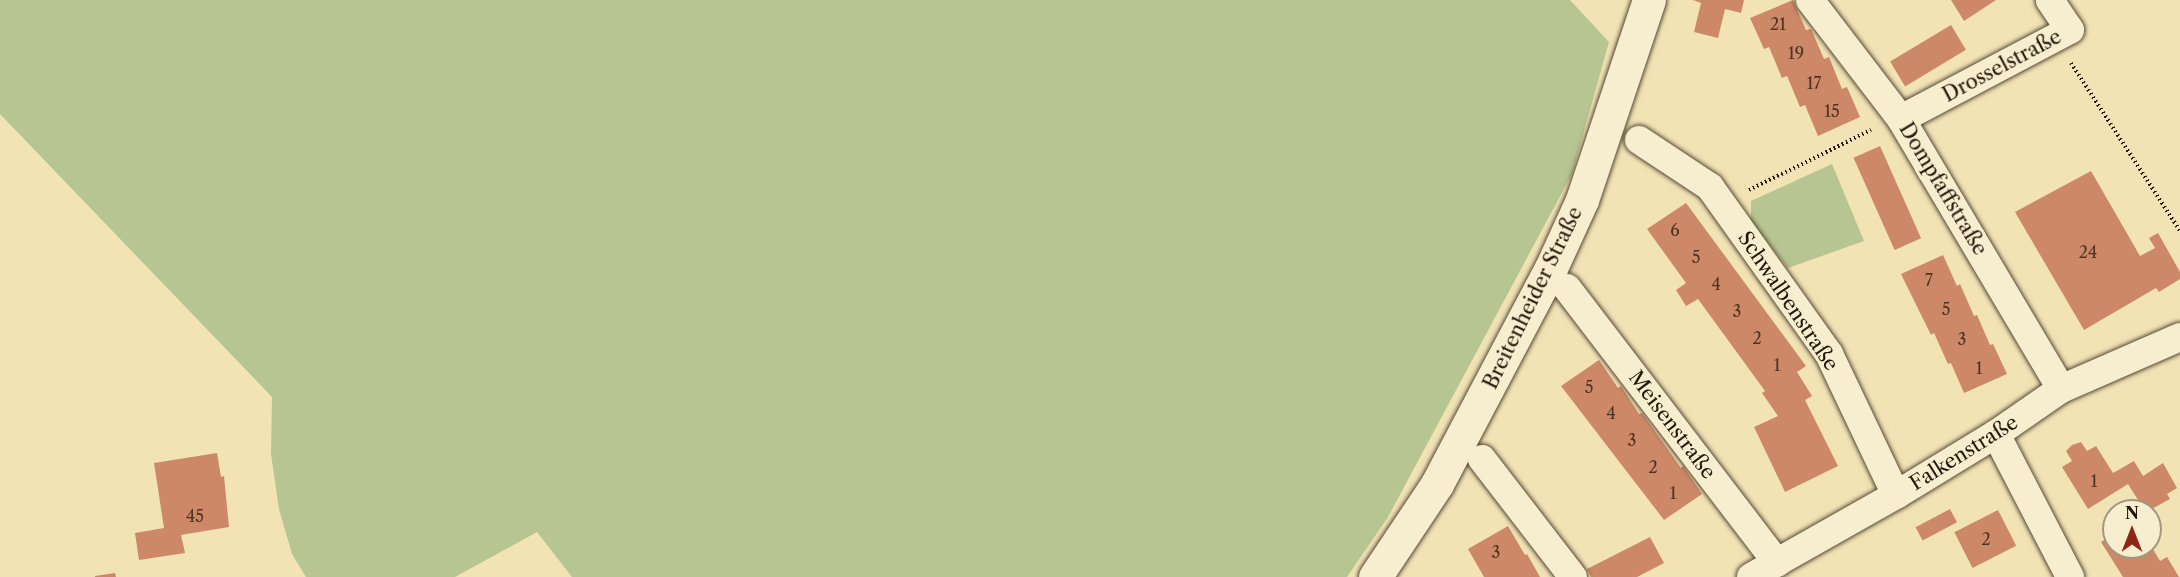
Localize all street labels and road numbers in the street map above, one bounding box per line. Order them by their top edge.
street label: Drosselstraße [1939,25,2065,107]
street label: Dompfaffstraße [1894,118,1992,260]
street label: Breitenheider Straße [1478,203,1588,393]
street label: Schwalbenstraße [1733,227,1843,375]
street label: Meisenstraße [1624,366,1720,484]
street label: Falkenstraße [1906,410,2022,496]

